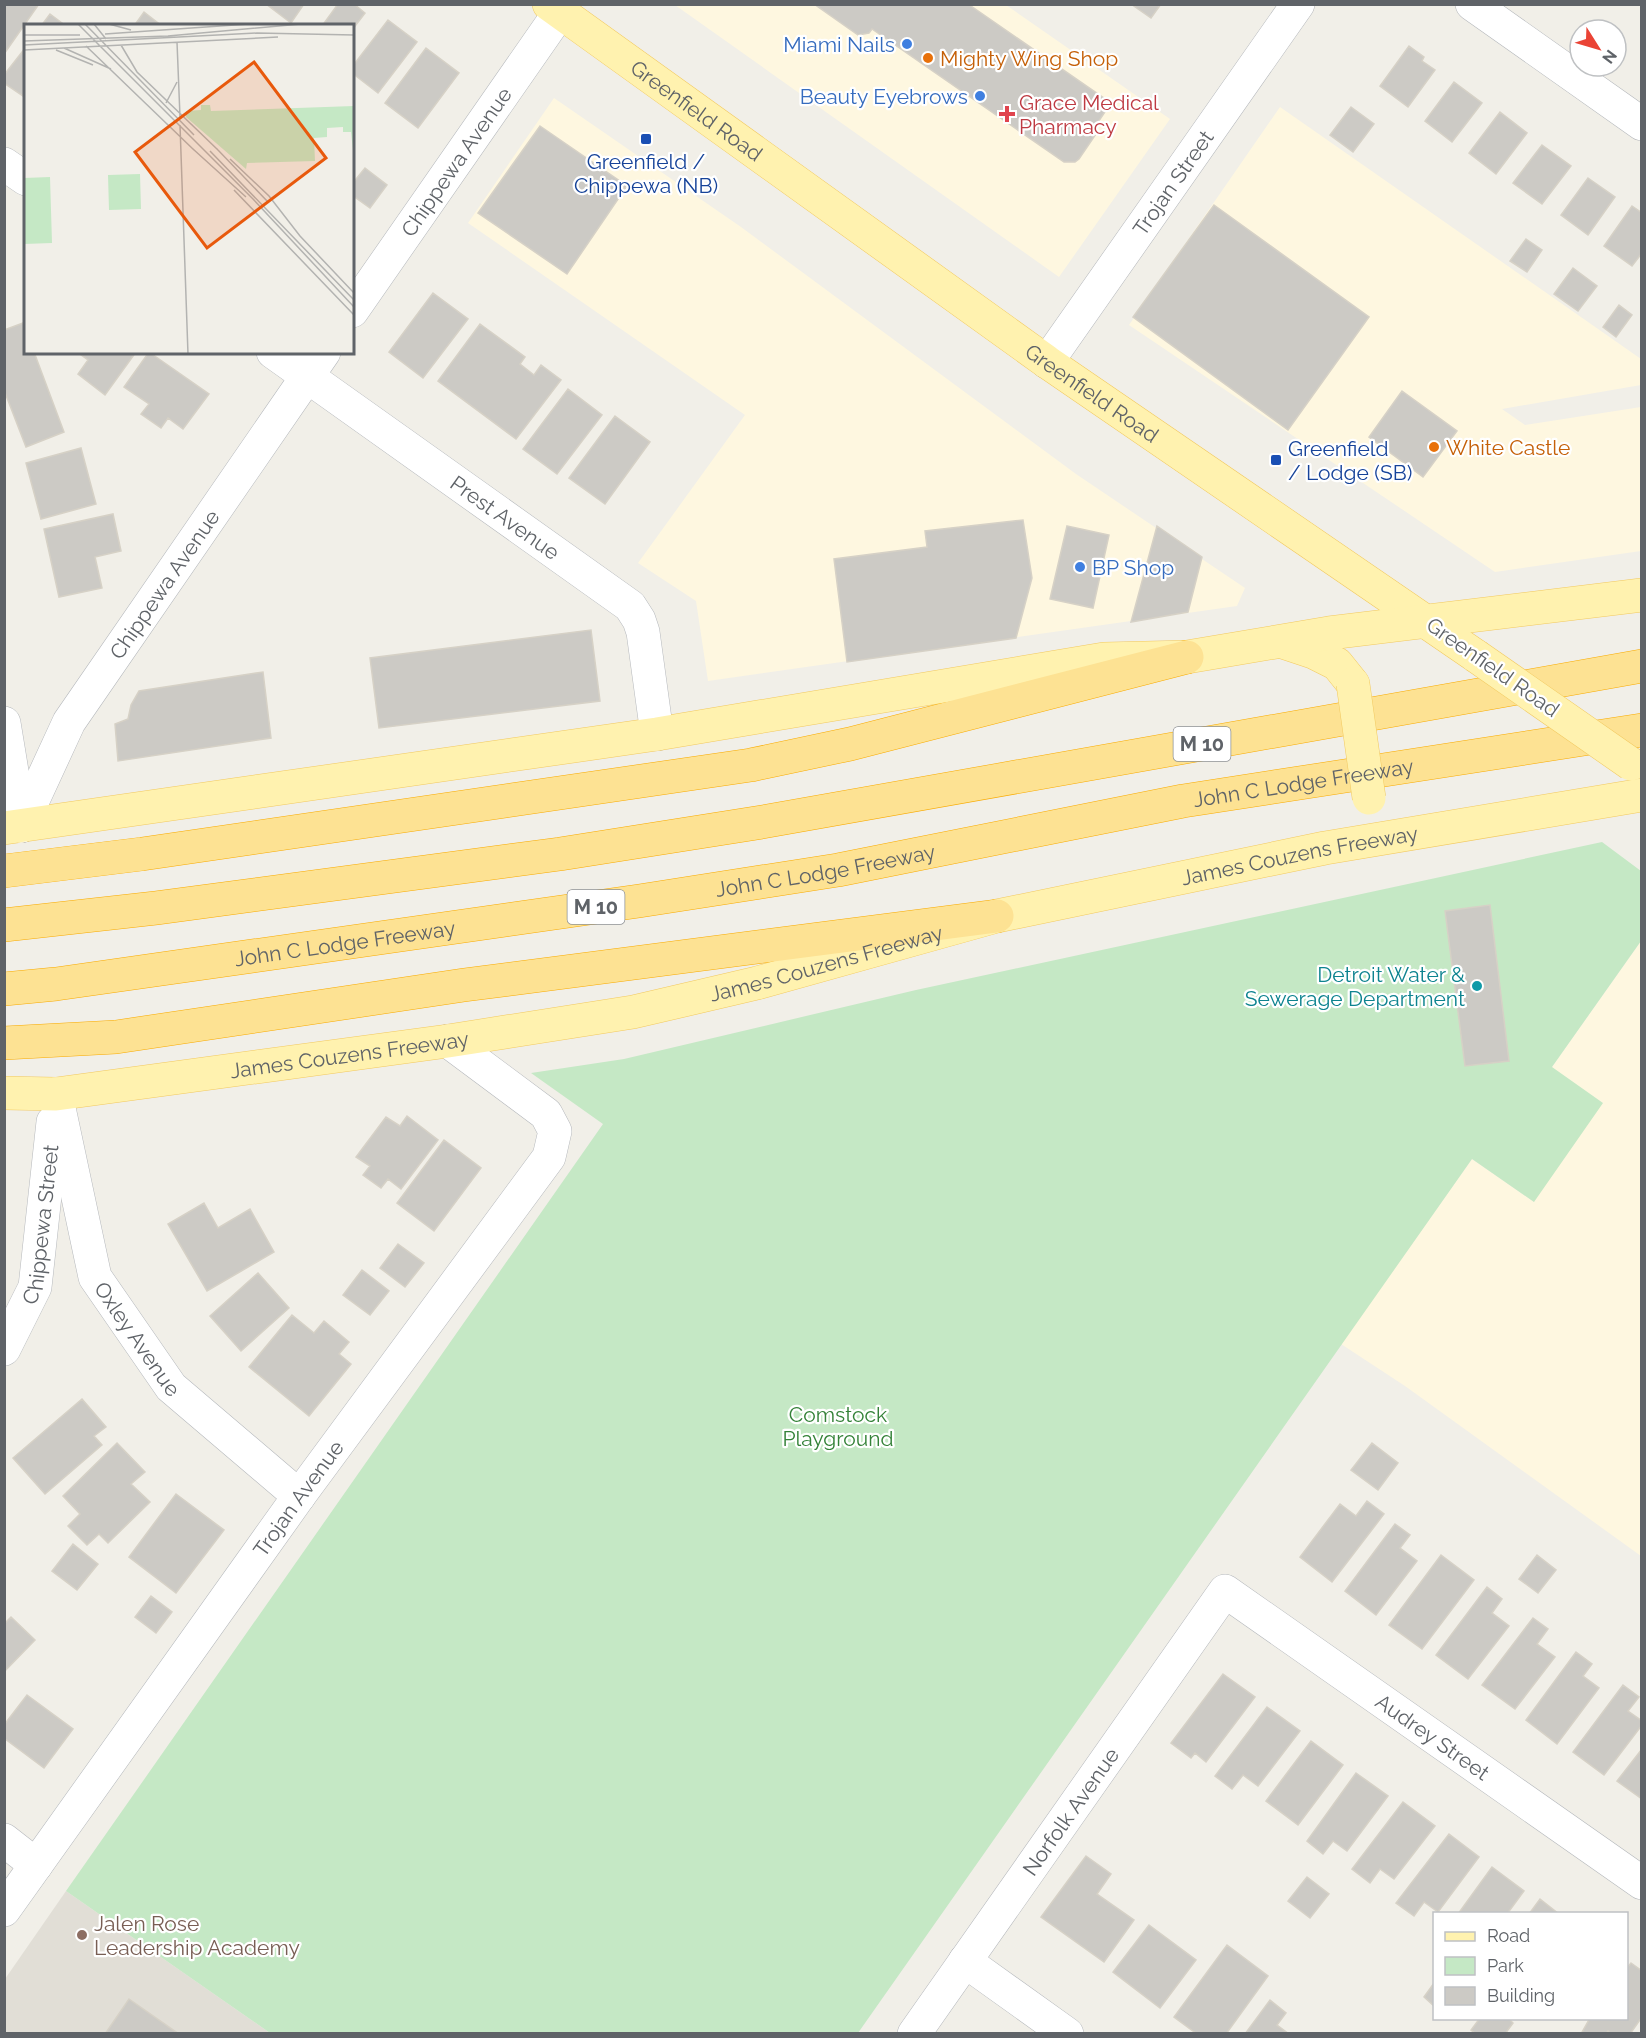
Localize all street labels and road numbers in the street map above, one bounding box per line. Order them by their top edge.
street label: Greenfield Road [626,54,768,166]
street label: Chippewa Avenue [395,82,516,241]
street label: Trojan Street [1127,125,1218,240]
street label: Greenfield Road [1021,338,1164,447]
street label: Prest Avenue [446,470,565,565]
street label: Chippewa Avenue [104,505,224,664]
street label: Greenfield Road [1422,612,1564,722]
road number: M 10 [1174,727,1230,761]
street label: John C Lodge Freeway [1191,753,1415,812]
street label: James Couzens Freeway [1179,820,1420,890]
street label: John C Lodge Freeway [714,838,937,901]
road number: M 10 [568,890,624,924]
street label: John C Lodge Freeway [233,915,457,971]
street label: James Couzens Freeway [707,919,945,1006]
street label: James Couzens Freeway [228,1025,470,1083]
street label: Chippewa Street [16,1143,63,1309]
street label: Oxley Avenue [89,1277,185,1402]
street label: Trojan Avenue [248,1435,348,1561]
street label: Audrey Street [1371,1688,1495,1785]
street label: Norfolk Avenue [1017,1743,1124,1880]

